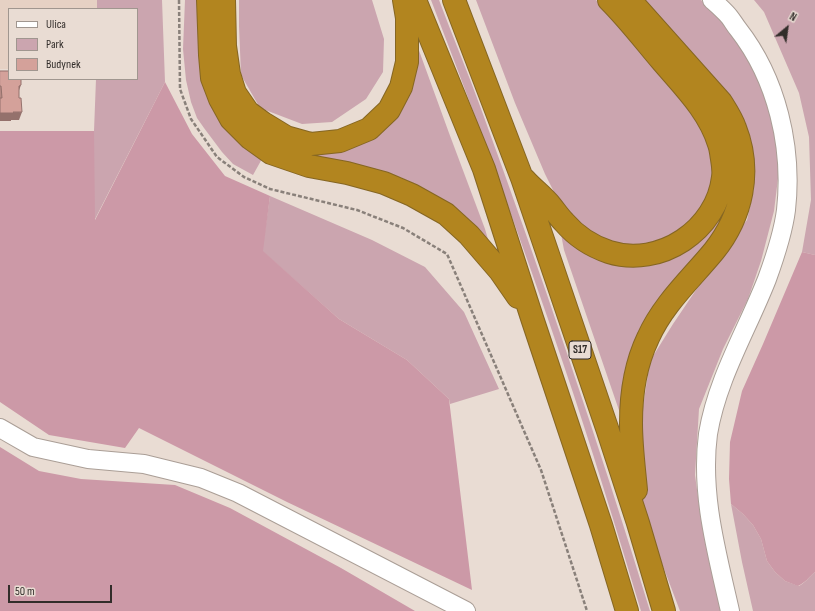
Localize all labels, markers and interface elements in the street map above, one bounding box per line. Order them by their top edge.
legend [8,8,138,80]
north arrow [767,8,807,48]
text: N [787,10,799,24]
text: Ulica [46,17,66,32]
text: Park [46,37,64,52]
text: Budynek [46,57,81,72]
road number: S17 [569,341,591,359]
scale bar [10,577,114,603]
text: 50 m [15,584,35,599]

